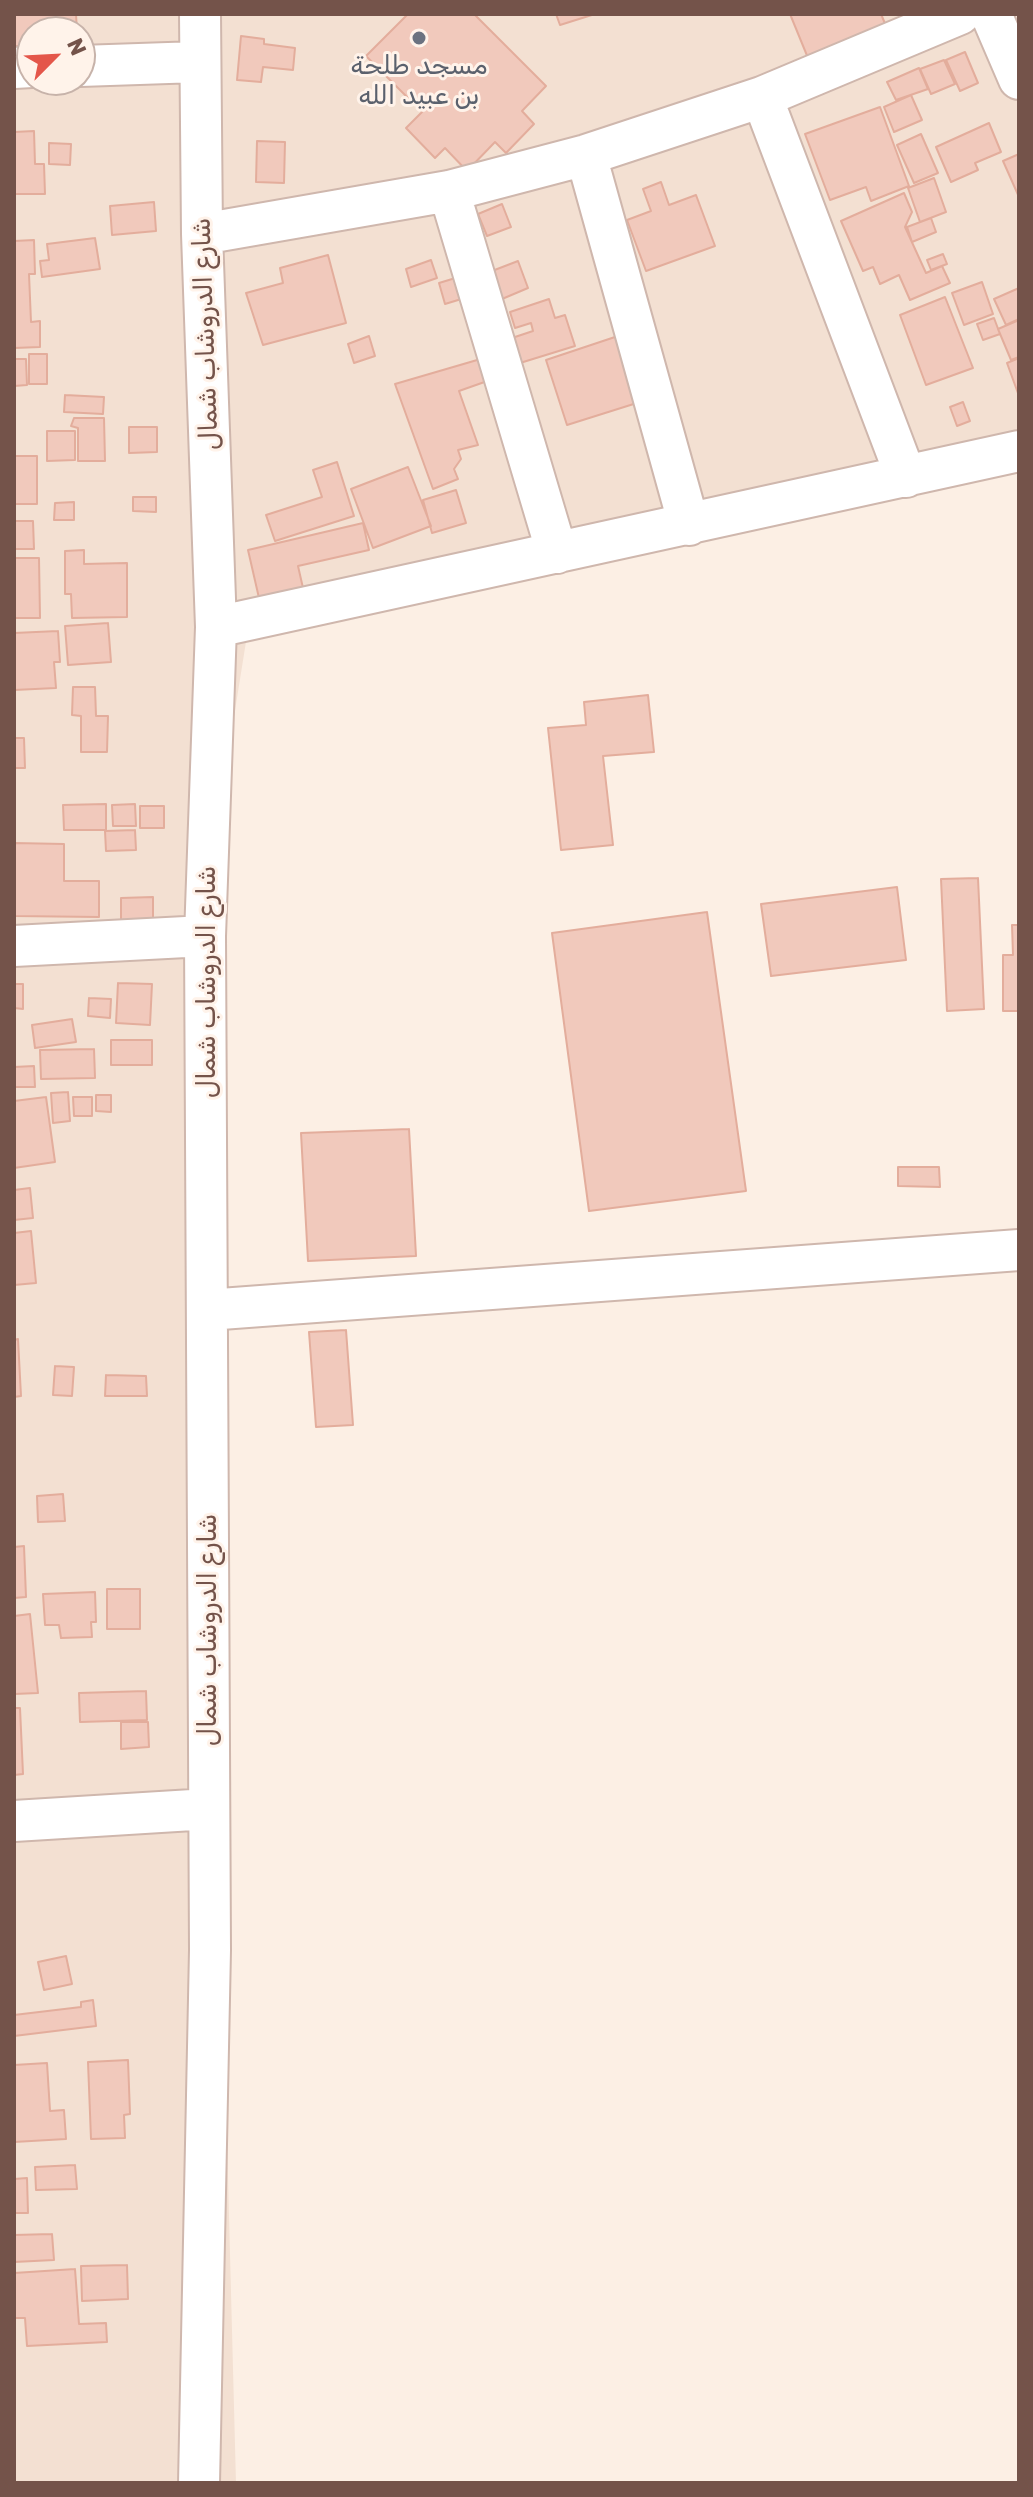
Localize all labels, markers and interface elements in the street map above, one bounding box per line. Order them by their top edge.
north arrow [16,16,96,96]
marker: مسجد طلحة بن عبيد الله [410,29,428,47]
text: N [61,34,92,60]
place label: مسجد طلحة بن عبيد الله [350,50,488,112]
street label: شارع الدروشاب شمال [186,217,226,451]
street label: شارع الدروشاب شمال [191,866,223,1098]
street label: شارع الدروشاب شمال [192,1514,224,1746]

